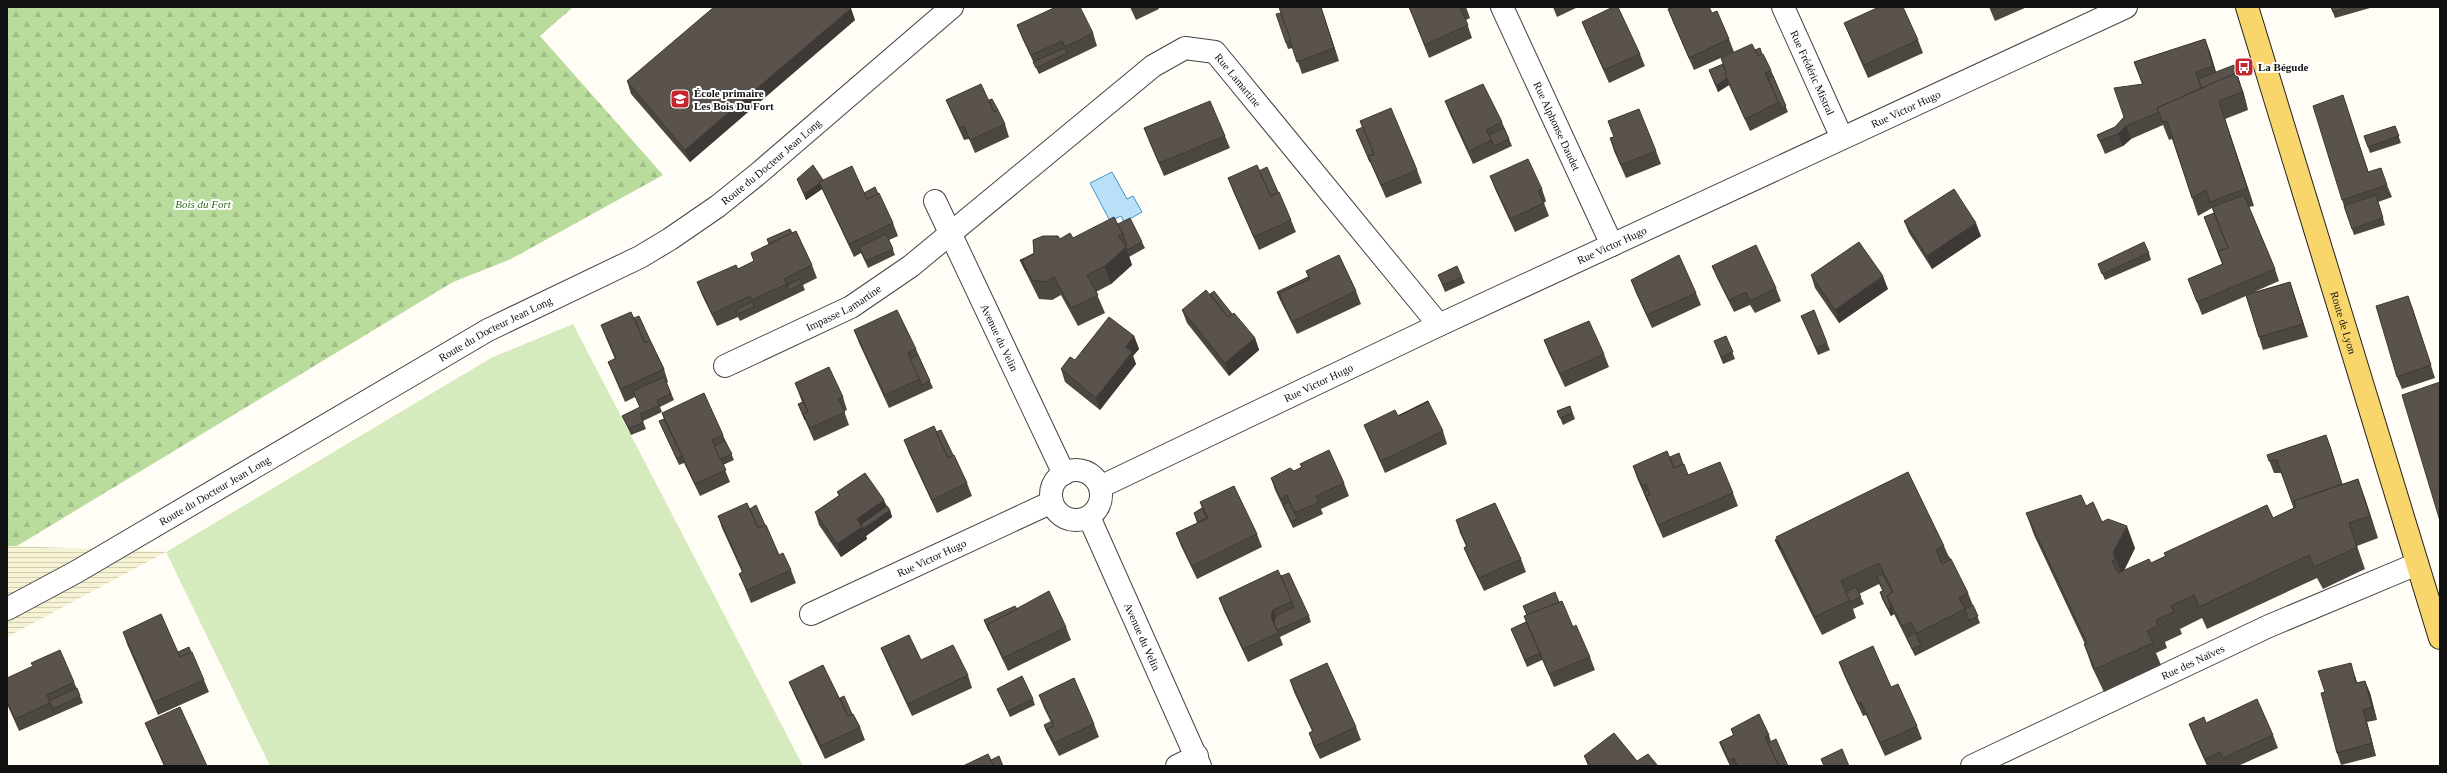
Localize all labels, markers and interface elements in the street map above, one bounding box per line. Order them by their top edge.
street label: Rue Frédéric Mistral [1788,28,1837,117]
street label: Rue Lamartine [1213,51,1264,109]
bus stop icon: La Bégude [2233,56,2255,78]
place label: La Bégude [2258,61,2309,73]
street label: Rue Alphonse Daudet [1531,80,1583,172]
place label: École primaire Les Bois Du Fort [694,87,774,112]
school or university icon: École primaire Les Bois Du Fort [669,88,691,110]
street label: Rue Victor Hugo [1869,88,1943,130]
street label: Route du Docteur Jean Long [719,116,824,207]
park label: Bois du Fort [175,198,232,210]
street label: Rue Victor Hugo [1575,224,1649,266]
street label: Impasse Lamartine [804,282,883,333]
street label: Route de Lyon [2328,290,2359,356]
street label: Route du Docteur Jean Long [436,294,554,364]
street label: Avenue du Velin [978,302,1021,374]
street label: Rue Victor Hugo [1282,361,1355,404]
street label: Route du Docteur Jean Long [157,453,273,528]
street label: Rue Victor Hugo [895,536,969,579]
street label: Avenue du Velin [1122,601,1163,673]
street label: Rue des Naïves [2159,642,2226,682]

